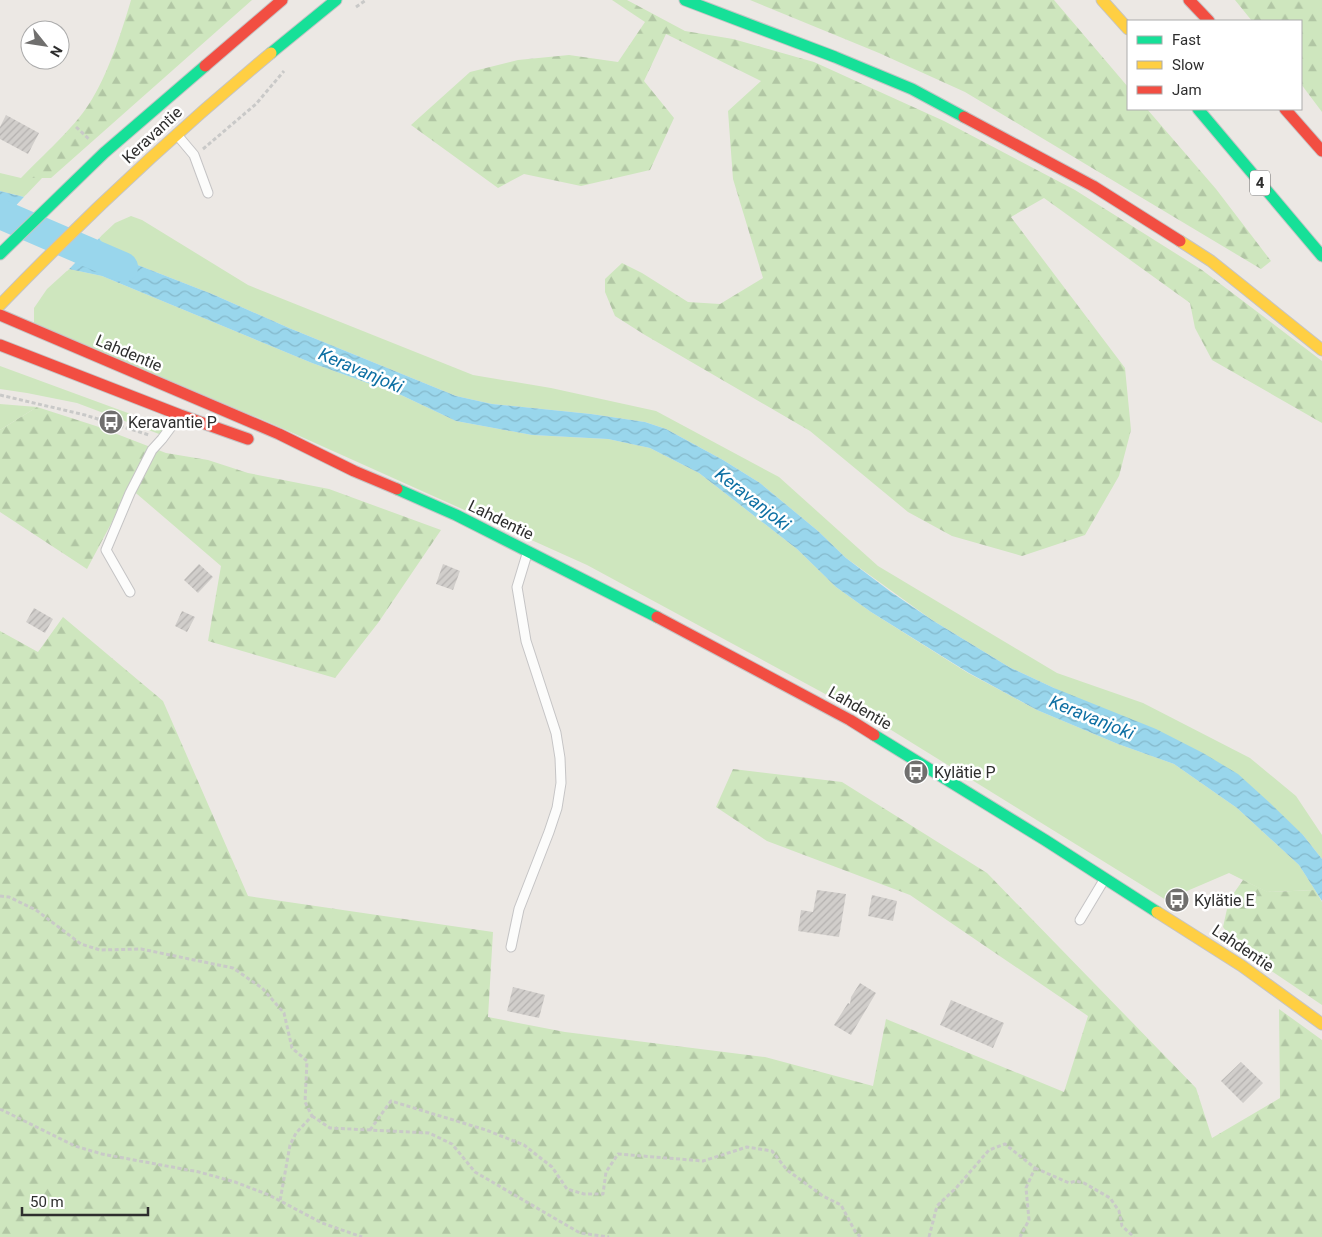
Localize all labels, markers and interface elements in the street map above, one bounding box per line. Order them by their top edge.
north arrow [20,20,70,70]
legend [1127,20,1302,110]
text: Fast [1172,31,1201,49]
text: N [47,43,66,60]
text: Slow [1172,56,1204,74]
text: Jam [1172,81,1202,99]
street label: Keravantie [118,103,186,167]
road number: 4 [1250,170,1270,196]
street label: Lahdentie [93,331,165,375]
water label: Keravanjoki [316,343,407,397]
bus stop icon: Keravantie P [98,409,124,435]
place label: Keravantie P [128,413,217,432]
water label: Keravanjoki [711,463,795,535]
street label: Lahdentie [465,496,537,544]
street label: Lahdentie [825,682,895,734]
water label: Keravanjoki [1047,690,1138,744]
bus stop icon: Kylätie P [903,759,929,785]
place label: Kylätie P [934,763,996,782]
bus stop icon: Kylätie E [1164,887,1190,913]
place label: Kylätie E [1194,891,1255,910]
street label: Lahdentie [1209,921,1277,975]
scale bar [22,1184,149,1216]
text: 50 m [30,1193,64,1211]

